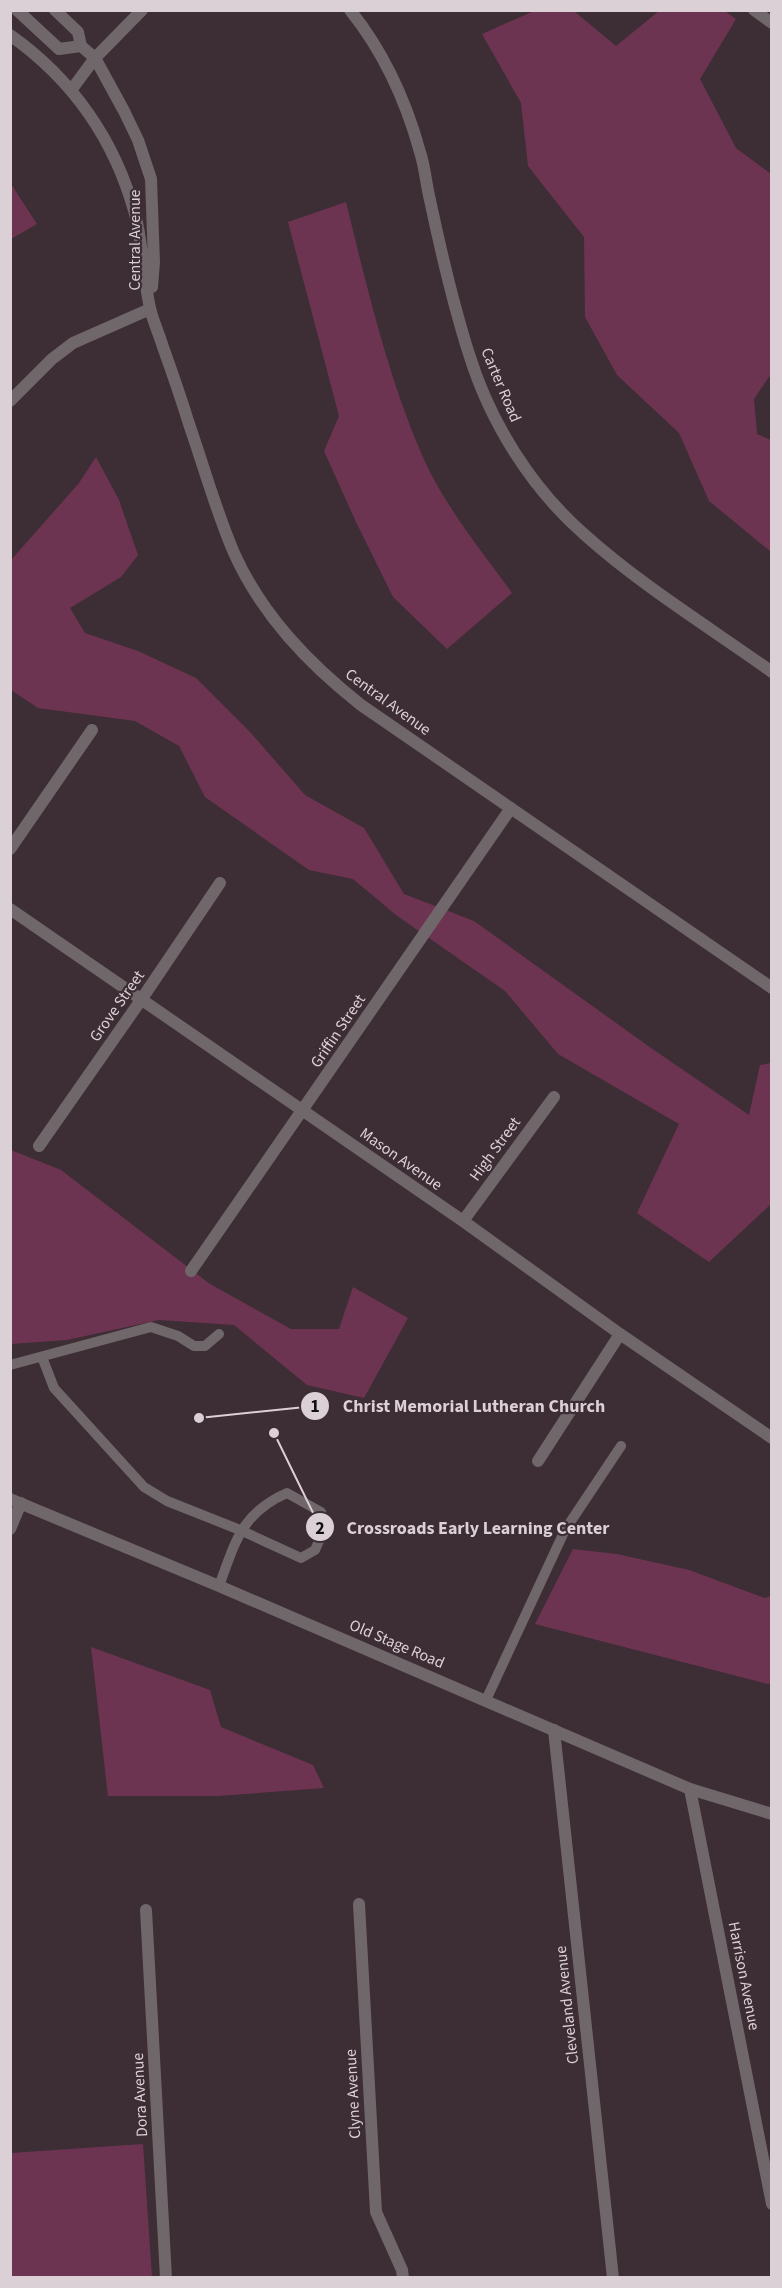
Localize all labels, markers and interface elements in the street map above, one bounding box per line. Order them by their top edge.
street label: Central Avenue [124,189,146,291]
street label: Carter Road [475,344,527,426]
street label: Central Avenue [341,663,435,741]
street label: Grove Street [84,965,150,1046]
street label: Griffin Street [305,989,371,1072]
street label: High Street [464,1112,526,1186]
street label: Mason Avenue [355,1122,447,1196]
callout: Christ Memorial Lutheran Church [300,1388,617,1424]
text: 1 [310,1394,320,1419]
text: Christ Memorial Lutheran Church [343,1394,605,1419]
callout: Crossroads Early Learning Center [305,1509,622,1545]
text: 2 [315,1516,325,1541]
text: Crossroads Early Learning Center [347,1516,610,1541]
street label: Old Stage Road [346,1614,448,1674]
street label: Harrison Avenue [723,1920,765,2032]
street label: Cleveland Avenue [550,1945,584,2065]
street label: Clyne Avenue [340,2048,366,2139]
street label: Dora Avenue [127,2052,153,2138]

